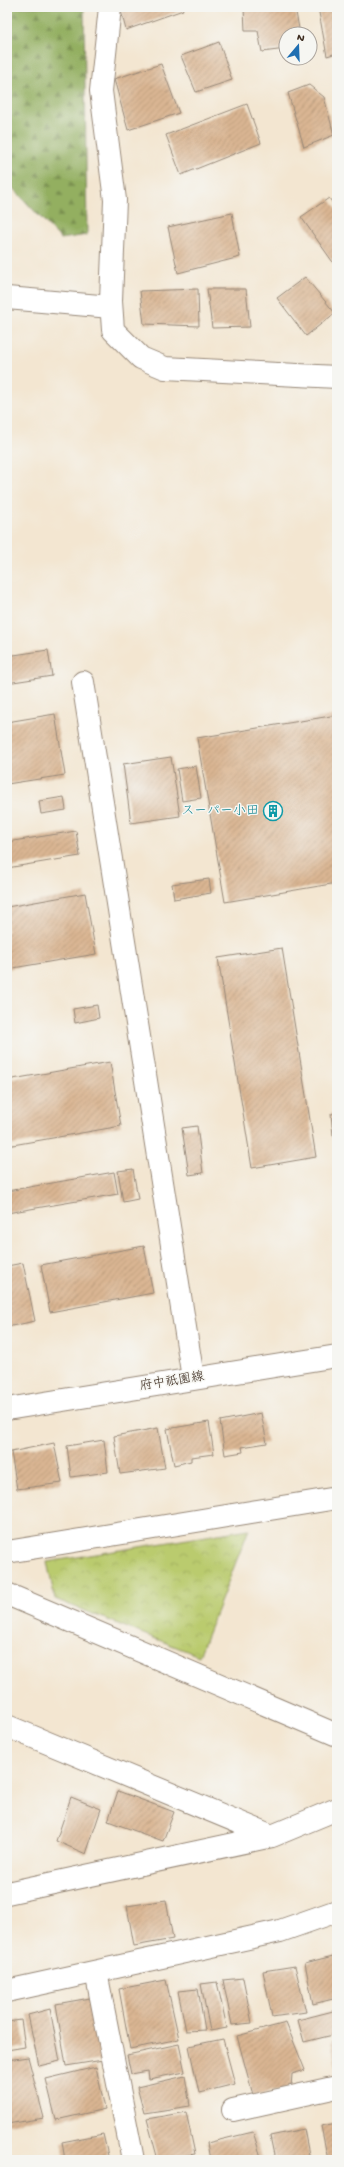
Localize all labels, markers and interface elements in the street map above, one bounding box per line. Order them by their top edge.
north arrow [278,26,318,66]
text: N [295,32,306,45]
building icon: スーパー小田 [262,800,284,822]
place label: スーパー小田 [182,804,259,819]
street label: 府中祇園線 [139,1368,206,1394]

